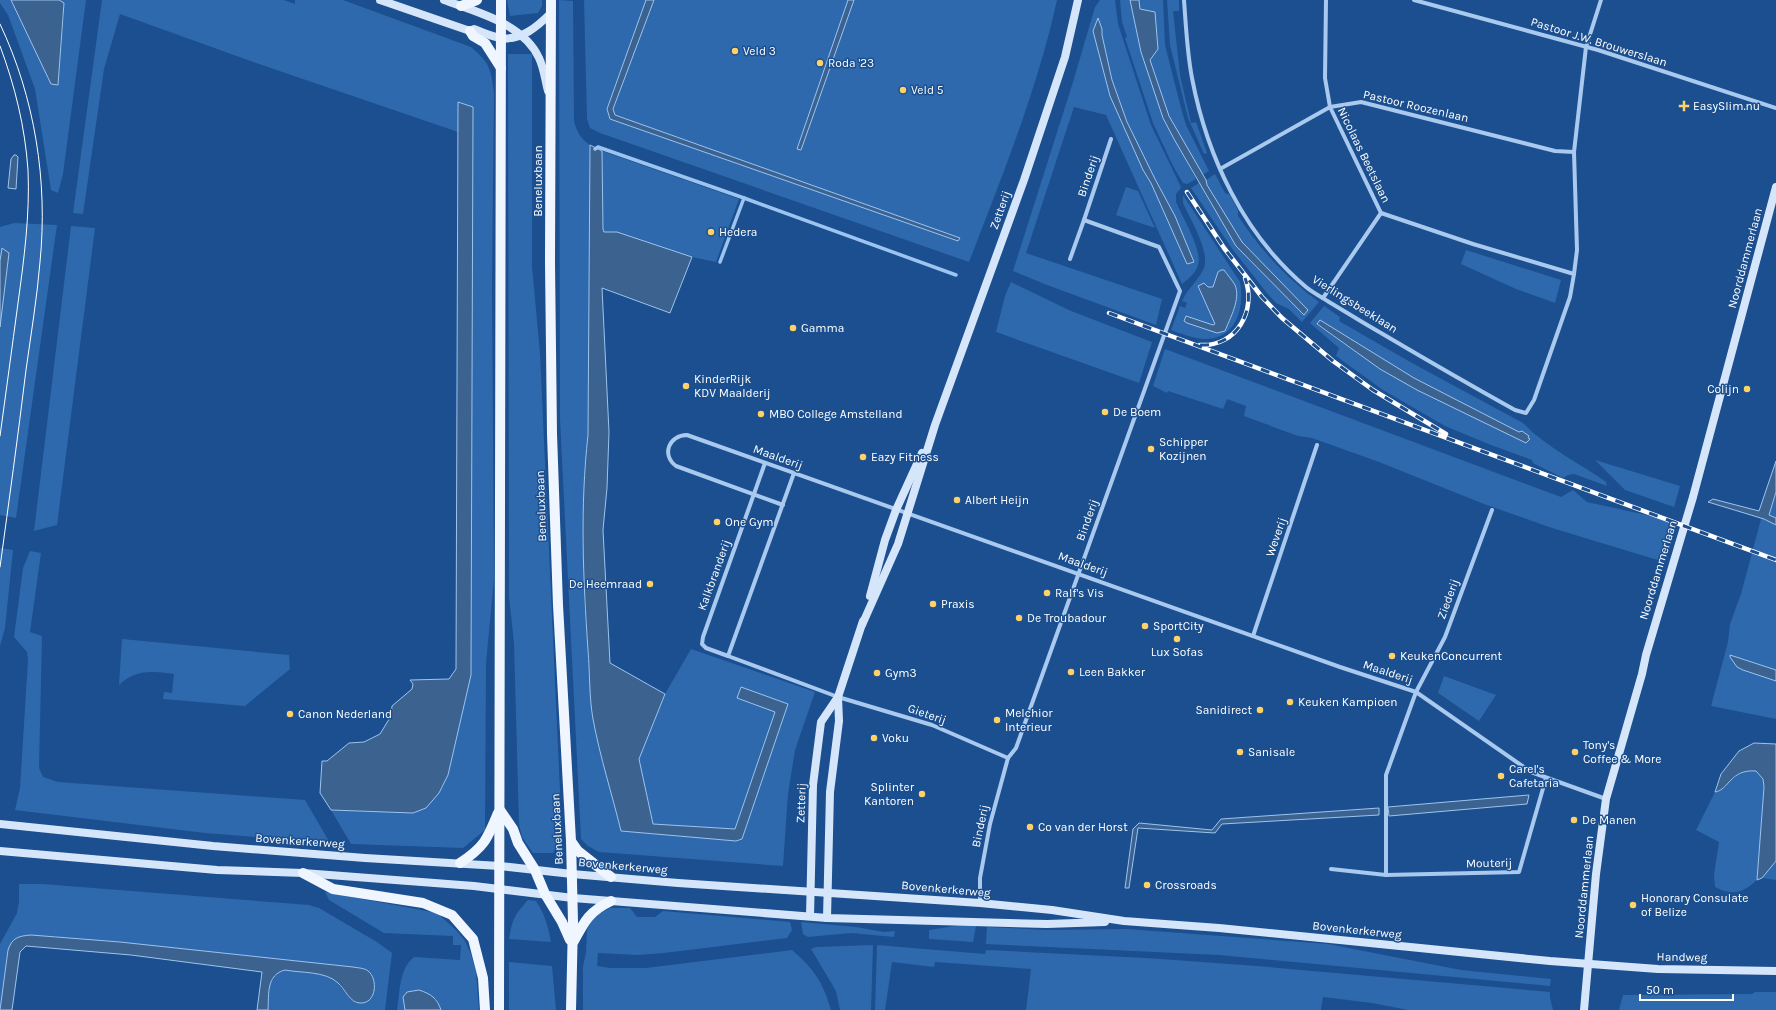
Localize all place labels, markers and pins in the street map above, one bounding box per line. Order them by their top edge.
place label: Veld 3 [743,44,776,58]
marker: Veld 3 [730,46,740,56]
place label: Roda '23 [828,56,874,70]
marker: Roda '23 [815,58,825,68]
place label: Veld 5 [911,83,944,97]
marker: Veld 5 [898,85,908,95]
place label: EasySlim.nu [1693,99,1760,113]
marker: EasySlim.nu [1678,100,1690,112]
place label: Hedera [719,225,757,239]
marker: Hedera [706,227,716,237]
place label: Gamma [801,321,844,335]
marker: Gamma [788,323,798,333]
place label: KinderRijk KDV Maalderij [694,372,771,400]
marker: KinderRijk KDV Maalderij [681,381,691,391]
place label: Colijn [1707,382,1739,396]
marker: Colijn [1742,384,1752,394]
place label: De Boem [1113,405,1161,419]
place label: MBO College Amstelland [769,407,903,421]
marker: De Boem [1100,407,1110,417]
marker: MBO College Amstelland [756,409,766,419]
place label: Schipper Kozijnen [1159,435,1208,463]
marker: Schipper Kozijnen [1146,444,1156,454]
place label: Eazy Fitness [871,450,939,464]
marker: Eazy Fitness [858,452,868,462]
place label: Albert Heijn [965,493,1029,507]
marker: Albert Heijn [952,495,962,505]
place label: One Gym [725,515,774,529]
marker: One Gym [712,517,722,527]
place label: De Heemraad [569,577,642,591]
marker: De Heemraad [645,579,655,589]
place label: Ralf's Vis [1055,586,1104,600]
marker: Ralf's Vis [1042,588,1052,598]
place label: Praxis [941,597,975,611]
marker: Praxis [928,599,938,609]
place label: De Troubadour [1027,611,1107,625]
marker: De Troubadour [1014,613,1024,623]
place label: SportCity [1153,619,1204,633]
marker: SportCity [1140,621,1150,631]
marker: Lux Sofas [1172,634,1182,644]
place label: Lux Sofas [1151,645,1203,659]
place label: KeukenConcurrent [1400,649,1503,663]
marker: KeukenConcurrent [1387,651,1397,661]
place label: Leen Bakker [1079,665,1146,679]
place label: Gym3 [885,666,917,680]
marker: Leen Bakker [1066,667,1076,677]
marker: Gym3 [872,668,882,678]
place label: Keuken Kampioen [1298,695,1397,709]
marker: Keuken Kampioen [1285,697,1295,707]
place label: Sanidirect [1195,703,1252,717]
marker: Sanidirect [1255,705,1265,715]
place label: Melchior Interieur [1005,706,1053,734]
place label: Canon Nederland [298,707,392,721]
marker: Canon Nederland [285,709,295,719]
marker: Melchior Interieur [992,715,1002,725]
place label: Voku [882,731,909,745]
marker: Voku [869,733,879,743]
place label: Tony's Coffee & More [1583,738,1661,766]
place label: Sanisale [1248,745,1295,759]
marker: Sanisale [1235,747,1245,757]
marker: Tony's Coffee & More [1570,747,1580,757]
place label: Carel's Cafetaria [1509,762,1559,790]
marker: Carel's Cafetaria [1496,771,1506,781]
place label: Splinter Kantoren [864,780,915,808]
marker: Splinter Kantoren [917,789,927,799]
place label: De Manen [1582,813,1636,827]
marker: De Manen [1569,815,1579,825]
place label: Co van der Horst [1038,820,1128,834]
marker: Co van der Horst [1025,822,1035,832]
place label: Crossroads [1155,878,1217,892]
marker: Crossroads [1142,880,1152,890]
place label: Honorary Consulate of Belize [1641,891,1748,919]
marker: Honorary Consulate of Belize [1628,900,1638,910]

